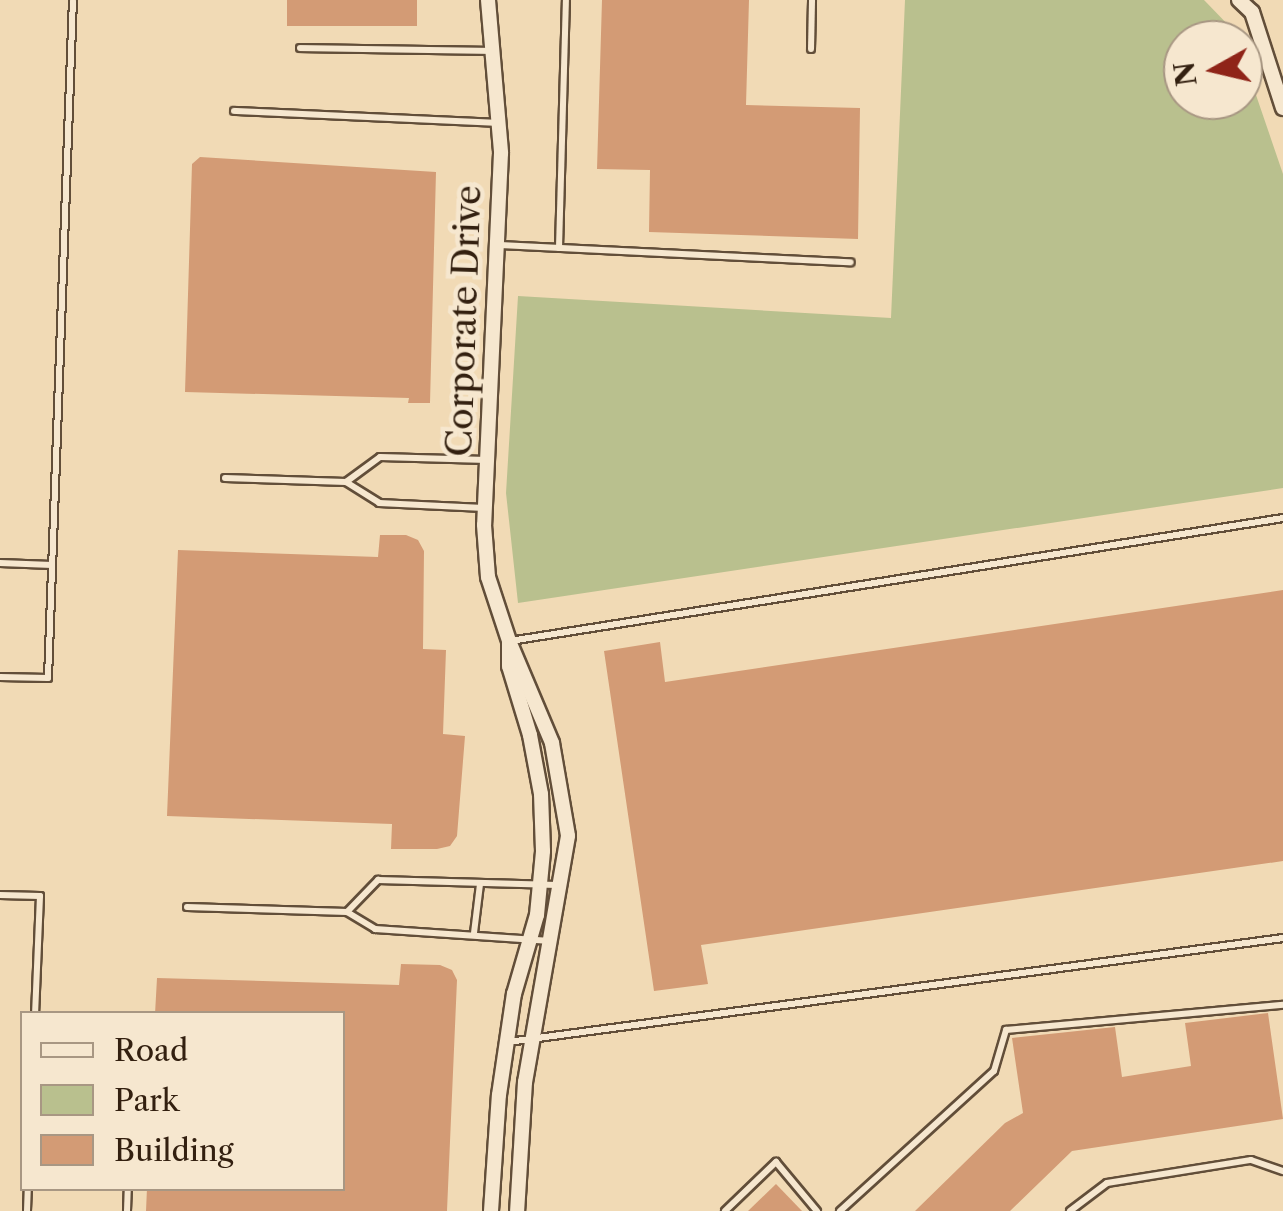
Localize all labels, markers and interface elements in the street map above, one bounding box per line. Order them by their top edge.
north arrow [1163,20,1263,120]
text: N [1167,59,1204,88]
street label: Corporate Drive [438,185,490,457]
legend [20,1011,345,1191]
text: Road [114,1032,188,1069]
text: Park [114,1082,179,1119]
text: Building [114,1132,234,1169]

